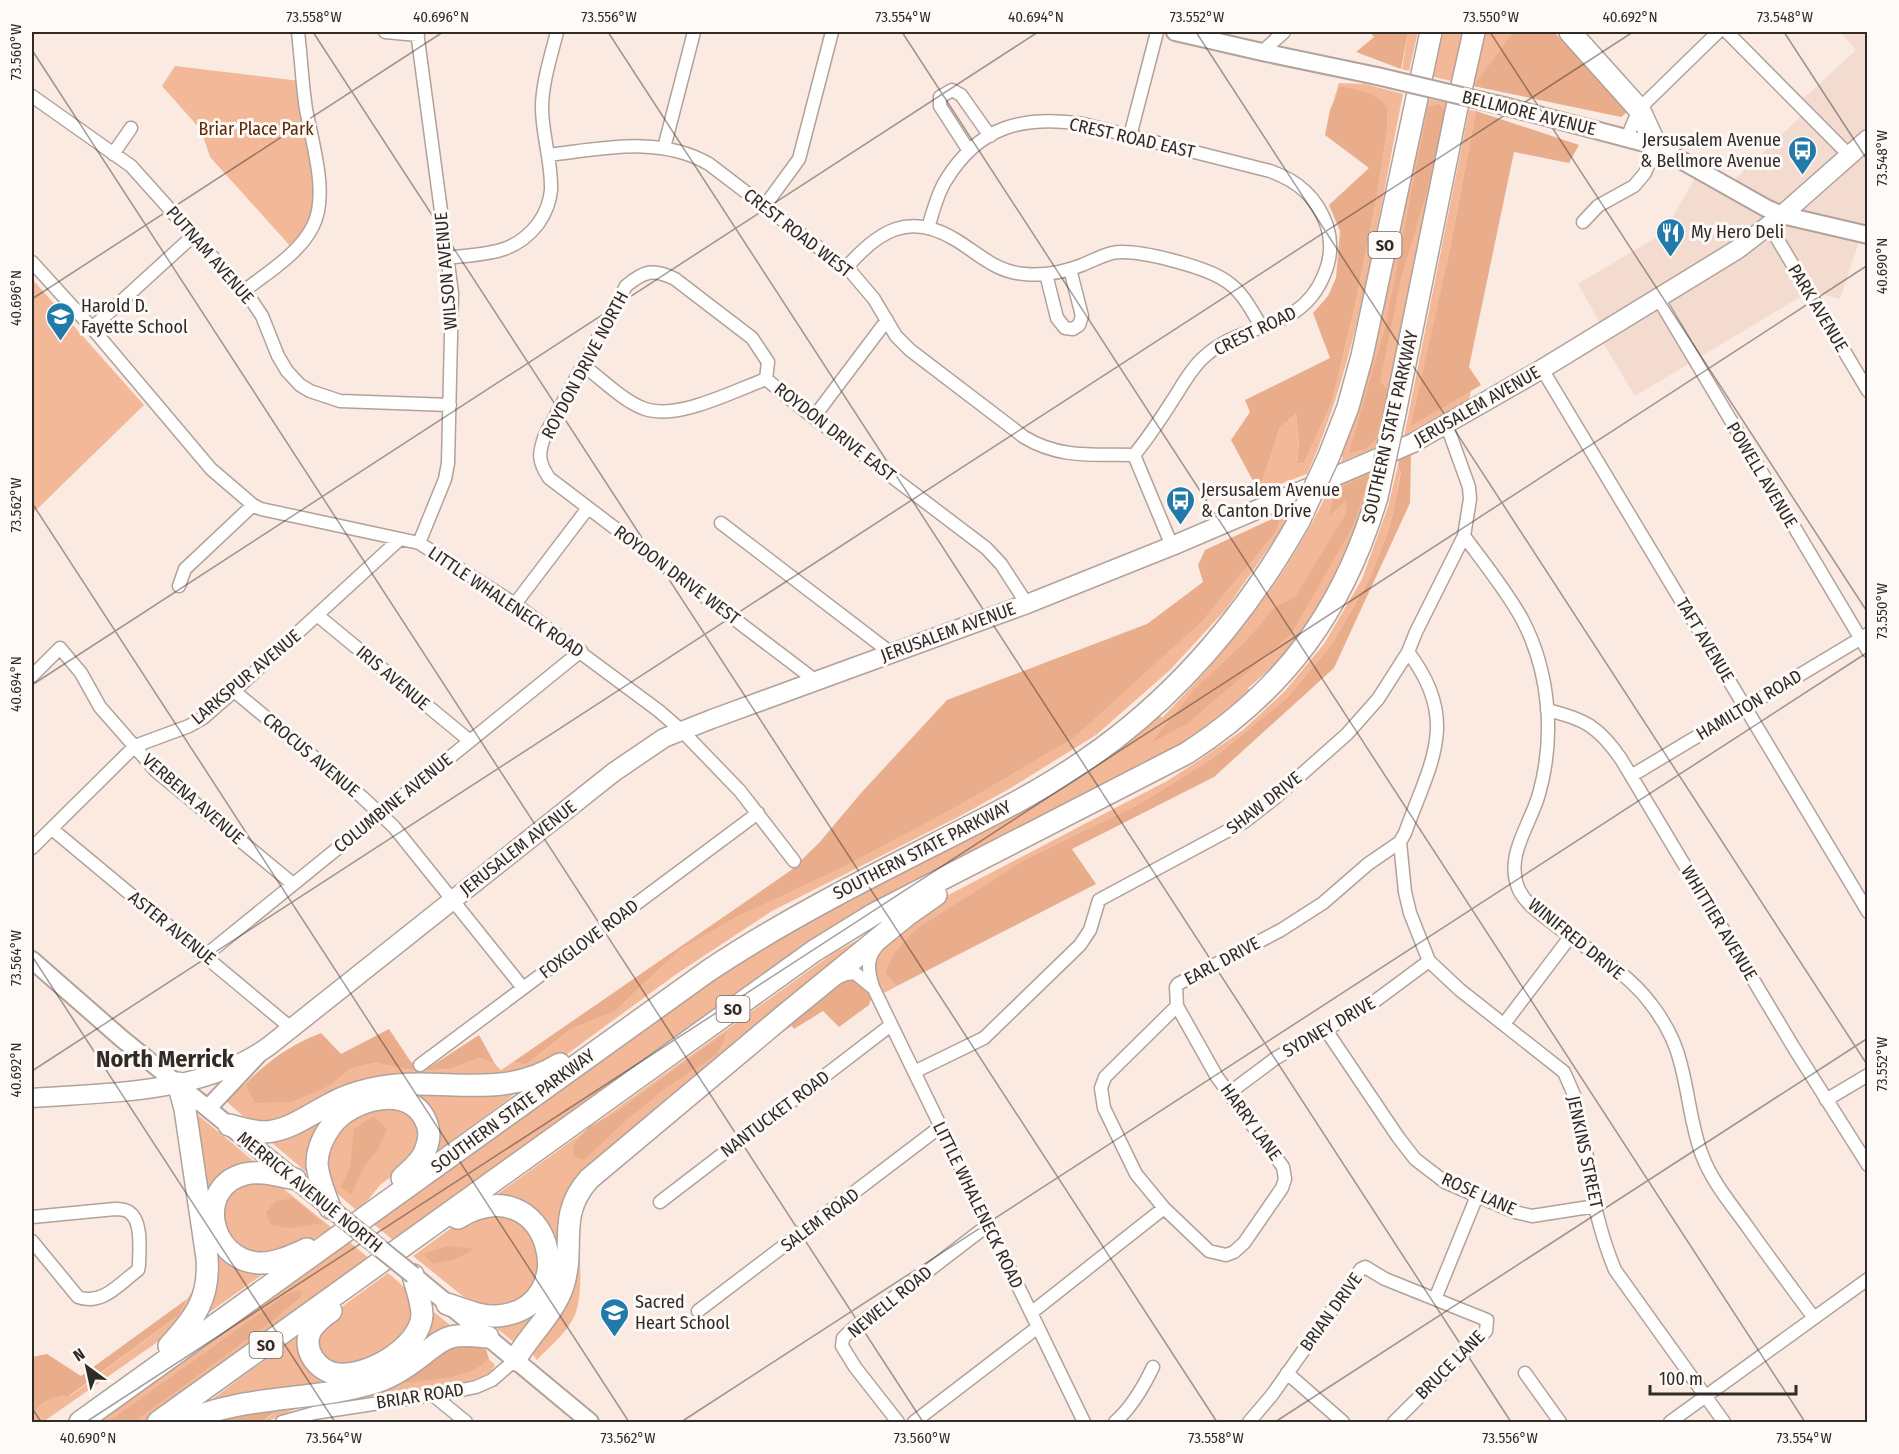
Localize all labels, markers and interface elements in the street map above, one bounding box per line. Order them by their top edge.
text: 73.558°W [286,8,342,26]
text: 40.696°N [413,8,469,26]
text: 73.556°W [581,8,637,26]
text: 73.554°W [875,8,931,26]
text: 40.694°N [1008,8,1064,26]
text: 73.552°W [1170,8,1224,26]
text: 73.550°W [1463,8,1519,26]
text: 40.692°N [1602,8,1658,26]
text: 73.548°W [1757,8,1813,26]
text: 73.560°W [7,24,25,80]
street label: BELLMORE AVENUE [1460,86,1598,140]
street label: CREST ROAD EAST [1067,113,1197,163]
park label: Briar Place Park [198,118,314,140]
place label: Jersusalem Avenue & Bellmore Avenue [1640,129,1781,172]
text: 73.548°W [1873,130,1891,186]
bus stop icon: Jersusalem Avenue & Bellmore Avenue [1786,134,1818,176]
street label: CREST ROAD WEST [739,184,857,283]
street label: PUTNAM AVENUE [162,202,258,308]
street label: WILSON AVENUE [430,211,462,331]
restaurant icon: My Hero Deli [1654,216,1686,258]
place label: My Hero Deli [1691,221,1784,243]
road number: SO [1368,232,1402,258]
text: 40.690°N [1873,238,1891,294]
street label: PARK AVENUE [1783,260,1853,356]
text: 40.696°N [7,270,25,326]
street label: ROYDON DRIVE NORTH [537,287,633,443]
place label: Harold D. Fayette School [81,295,188,338]
school or university icon: Harold D. Fayette School [44,300,76,342]
street label: CREST ROAD [1210,302,1300,360]
street label: SOUTHERN STATE PARKWAY [1357,328,1423,526]
street label: JERUSALEM AVENUE [1410,361,1544,451]
street label: ROYDON DRIVE EAST [770,378,901,487]
street label: POWELL AVENUE [1722,418,1802,532]
text: 73.562°W [7,477,25,533]
place label: Jersusalem Avenue & Canton Drive [1201,479,1340,522]
bus stop icon: Jersusalem Avenue & Canton Drive [1164,484,1196,526]
street label: ROYDON DRIVE WEST [610,521,745,630]
street label: LITTLE WHALENECK ROAD [424,542,588,662]
text: 73.550°W [1873,583,1891,639]
street label: TAFT AVENUE [1671,594,1739,686]
street label: JERUSALEM AVENUE [878,597,1018,667]
street label: LARKSPUR AVENUE [187,625,305,729]
street label: IRIS AVENUE [352,641,434,715]
text: 40.694°N [7,656,25,712]
street label: HAMILTON ROAD [1692,665,1806,745]
street label: CROCUS AVENUE [258,708,364,802]
street label: VERBENA AVENUE [138,749,248,849]
street label: COLUMBINE AVENUE [329,749,457,857]
street label: SHAW DRIVE [1222,767,1306,839]
street label: SOUTHERN STATE PARKWAY [829,795,1015,905]
street label: JERUSALEM AVENUE [455,796,581,900]
street label: WHITTIER AVENUE [1676,862,1762,984]
street label: ASTER AVENUE [124,886,220,970]
street label: WINIFRED DRIVE [1524,894,1628,984]
street label: FOXGLOVE ROAD [535,895,643,983]
text: 73.564°W [7,930,25,986]
street label: EARL DRIVE [1180,932,1264,990]
street label: SYDNEY DRIVE [1279,992,1379,1062]
road number: SO [716,996,750,1022]
text: 73.552°W [1873,1037,1891,1091]
text: 40.692°N [7,1042,25,1098]
street label: SOUTHERN STATE PARKWAY [427,1044,599,1178]
district label: North Merrick [96,1045,235,1073]
street label: NANTUCKET ROAD [716,1066,834,1162]
street label: HARRY LANE [1216,1079,1286,1165]
street label: JENKINS STREET [1562,1094,1608,1211]
street label: LITTLE WHALENECK ROAD [928,1118,1028,1292]
street label: MERRICK AVENUE NORTH [233,1127,387,1257]
street label: ROSE LANE [1438,1168,1520,1220]
street label: SALEM ROAD [776,1183,864,1257]
street label: NEWELL ROAD [843,1261,937,1343]
street label: BRIAN DRIVE [1295,1268,1367,1356]
place label: Sacred Heart School [635,1291,730,1334]
school or university icon: Sacred Heart School [598,1296,630,1338]
street label: BRUCE LANE [1411,1326,1489,1404]
road number: SO [250,1332,282,1358]
north arrow [57,1337,117,1397]
text: N [70,1344,88,1365]
scale bar [1650,1358,1796,1396]
text: 100 m [1659,1368,1703,1390]
street label: BRIAR ROAD [375,1378,465,1414]
text: 40.690°N [60,1429,116,1447]
text: 73.564°W [306,1429,362,1447]
text: 73.562°W [600,1429,656,1447]
text: 73.560°W [894,1429,950,1447]
text: 73.558°W [1188,1429,1244,1447]
text: 73.556°W [1482,1429,1538,1447]
text: 73.554°W [1776,1429,1832,1447]

